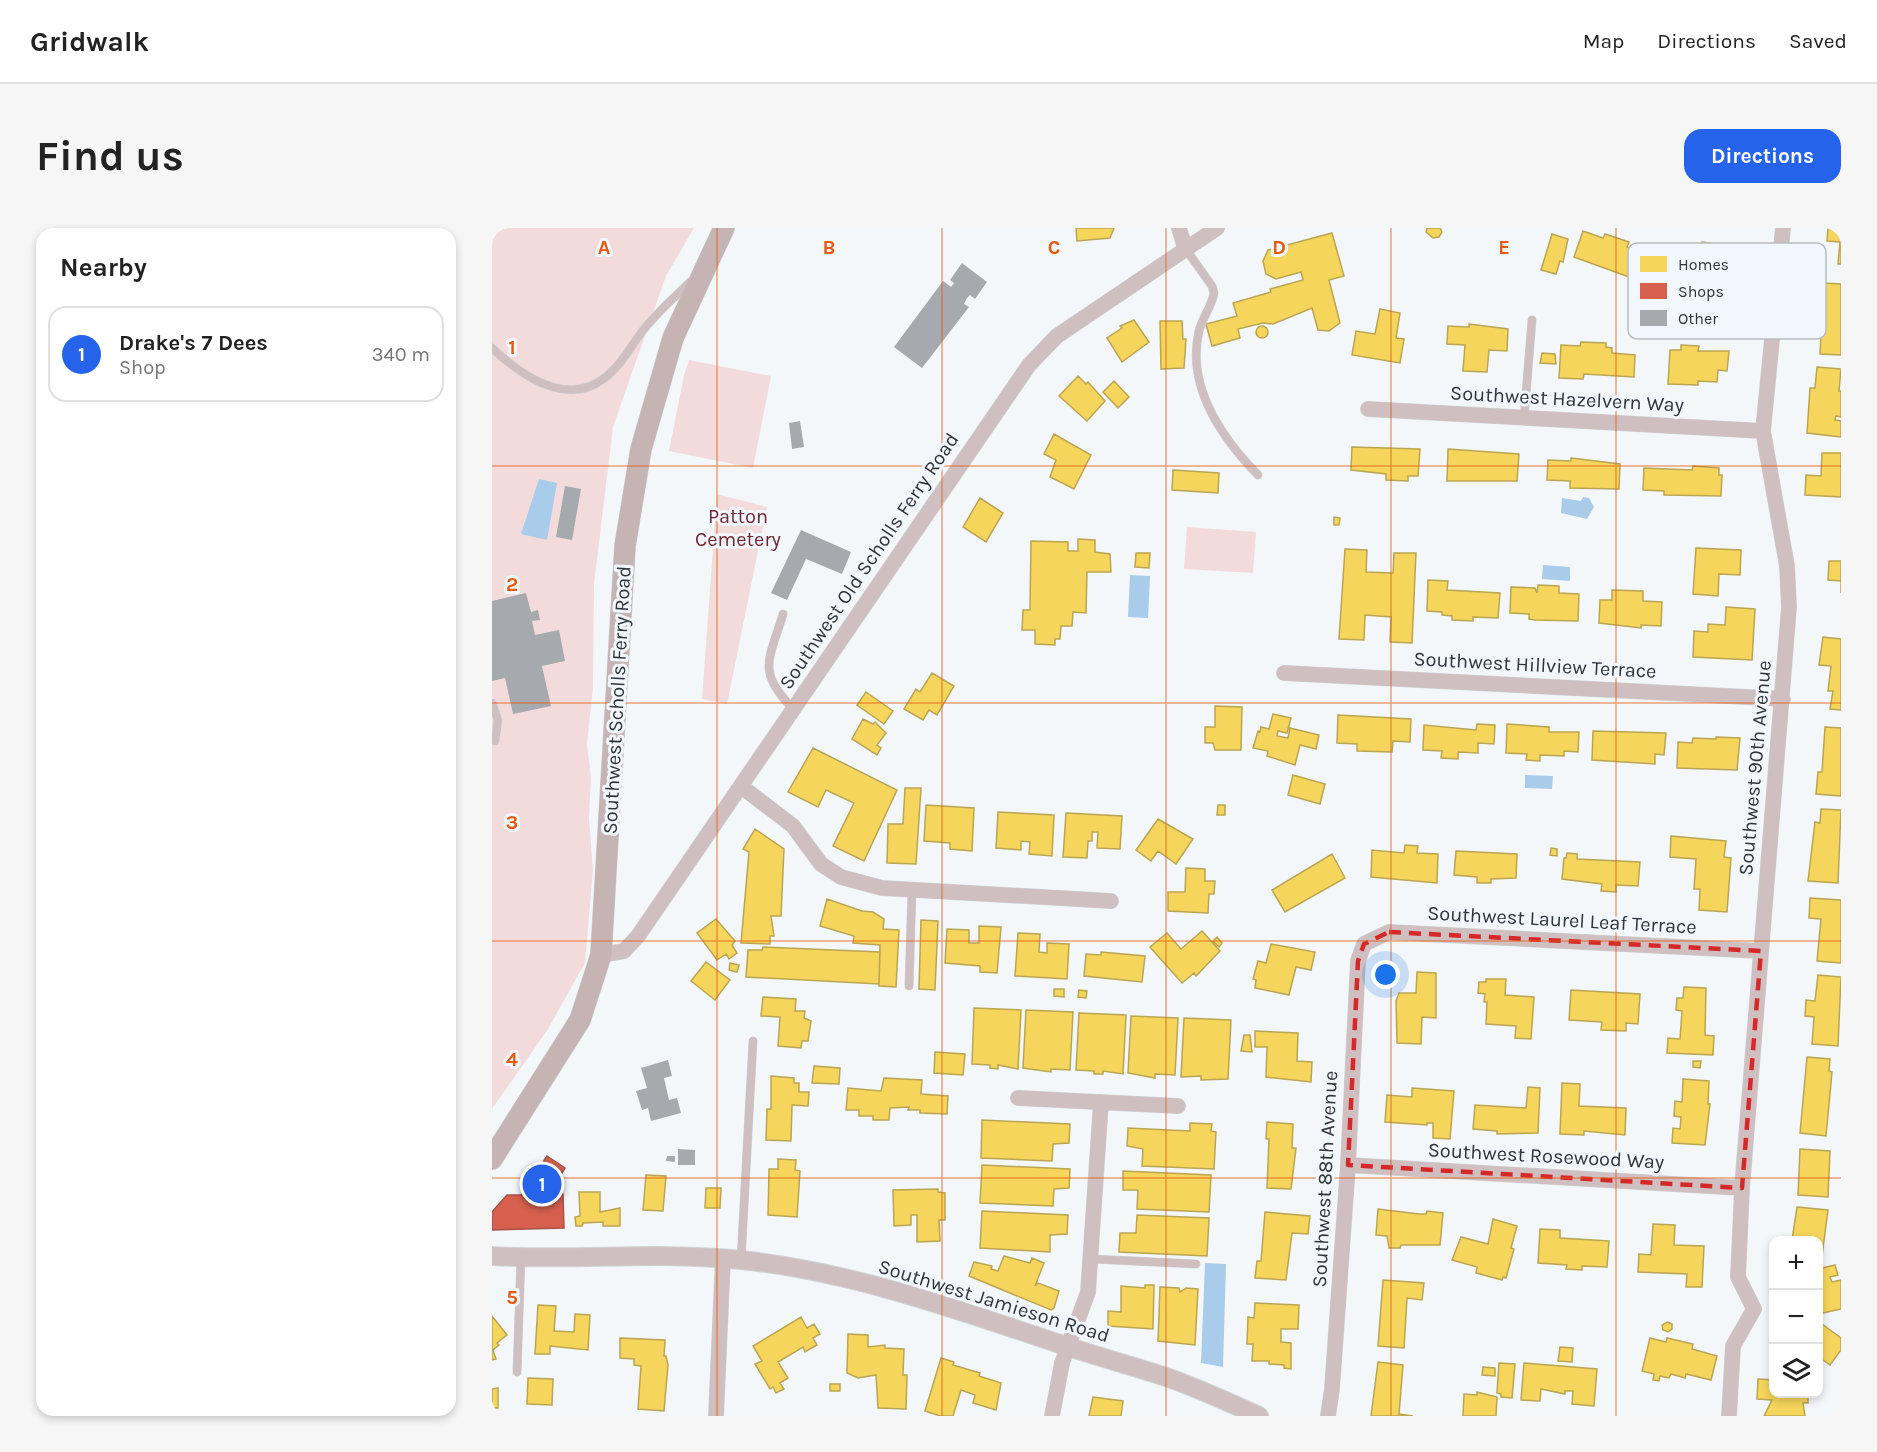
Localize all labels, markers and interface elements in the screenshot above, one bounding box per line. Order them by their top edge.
text: Gridwalk [30,25,149,58]
text: Map [1583,29,1624,53]
text: Directions [1657,29,1756,53]
text: Saved [1789,29,1847,53]
button: Directions [1684,129,1841,183]
text: Find us [36,131,184,181]
text: A [598,236,611,259]
text: B [823,236,835,259]
text: C [1048,236,1060,259]
text: D [1272,236,1286,259]
text: E [1498,236,1510,259]
legend [1628,243,1826,339]
text: Nearby [60,252,147,283]
text: Homes [1678,255,1729,274]
text: Shops [1678,282,1724,301]
text: Other [1678,309,1718,328]
text: Drake's 7 Dees [119,330,268,356]
text: 1 [508,336,516,359]
text: 1 [78,343,85,366]
text: 340 m [372,343,430,366]
text: Shop [119,356,166,379]
street label: Southwest Hazelvern Way [1450,381,1684,417]
street label: Southwest Old Scholls Ferry Road [774,429,964,693]
park label: Patton Cemetery [695,505,781,551]
street label: Southwest Scholls Ferry Road [598,565,636,835]
text: 2 [506,573,518,596]
street label: Southwest Hillview Terrace [1413,647,1657,683]
street label: Southwest 90th Avenue [1734,659,1776,877]
text: 3 [506,811,518,834]
street label: Southwest Laurel Leaf Terrace [1427,901,1697,939]
your location [1371,960,1400,989]
text: 4 [506,1048,518,1071]
street label: Southwest 88th Avenue [1308,1070,1342,1288]
street label: Southwest Rosewood Way [1427,1138,1665,1174]
pin: 1 [523,1162,562,1206]
map controls [1769,1236,1823,1398]
button: + [1769,1236,1823,1290]
street label: Southwest Jamieson Road [876,1255,1112,1347]
text: 5 [506,1286,518,1309]
button: − [1769,1290,1823,1344]
button: layers [1769,1344,1823,1398]

